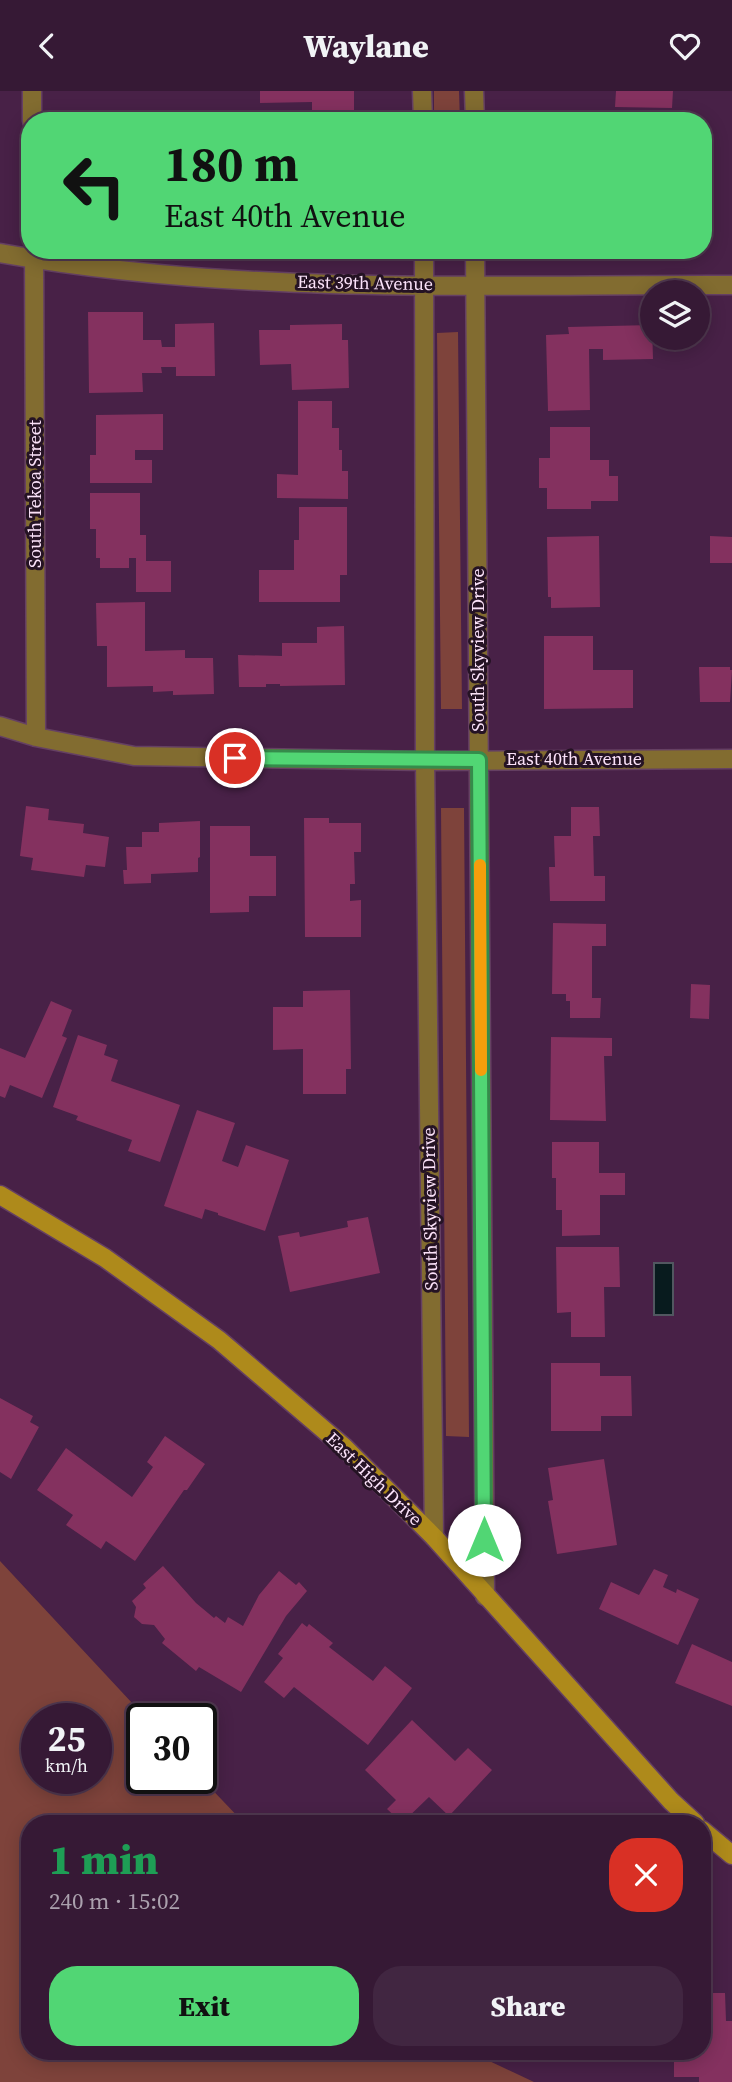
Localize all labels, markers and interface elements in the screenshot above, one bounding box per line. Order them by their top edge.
text: Waylane [303,24,429,68]
icon: back [28,27,66,65]
icon: heart [666,27,704,65]
text: 180 m [164,130,299,197]
icon: left [49,140,140,231]
text: East 40th Avenue [164,194,405,238]
street label: East 39th Avenue [297,269,433,296]
map controls [640,280,710,350]
button: layers [640,280,710,350]
street label: South Tekoa Street [22,420,47,568]
street label: South Skyview Drive [465,568,490,732]
pin [205,728,265,788]
icon: arrive [216,739,254,777]
street label: East 40th Avenue [506,746,642,771]
street label: South Skyview Drive [416,1127,443,1291]
street label: East High Drive [321,1426,428,1531]
position arrow [447,1503,521,1577]
speed limit sign: 30 [126,1703,217,1794]
text: 25 [48,1715,85,1763]
text: km/h [45,1753,88,1778]
text: 1 min [49,1830,159,1888]
button: close [609,1838,683,1912]
text: 240 m · 15:02 [49,1885,180,1917]
button: Exit [49,1966,359,2046]
button: Share [373,1966,683,2046]

